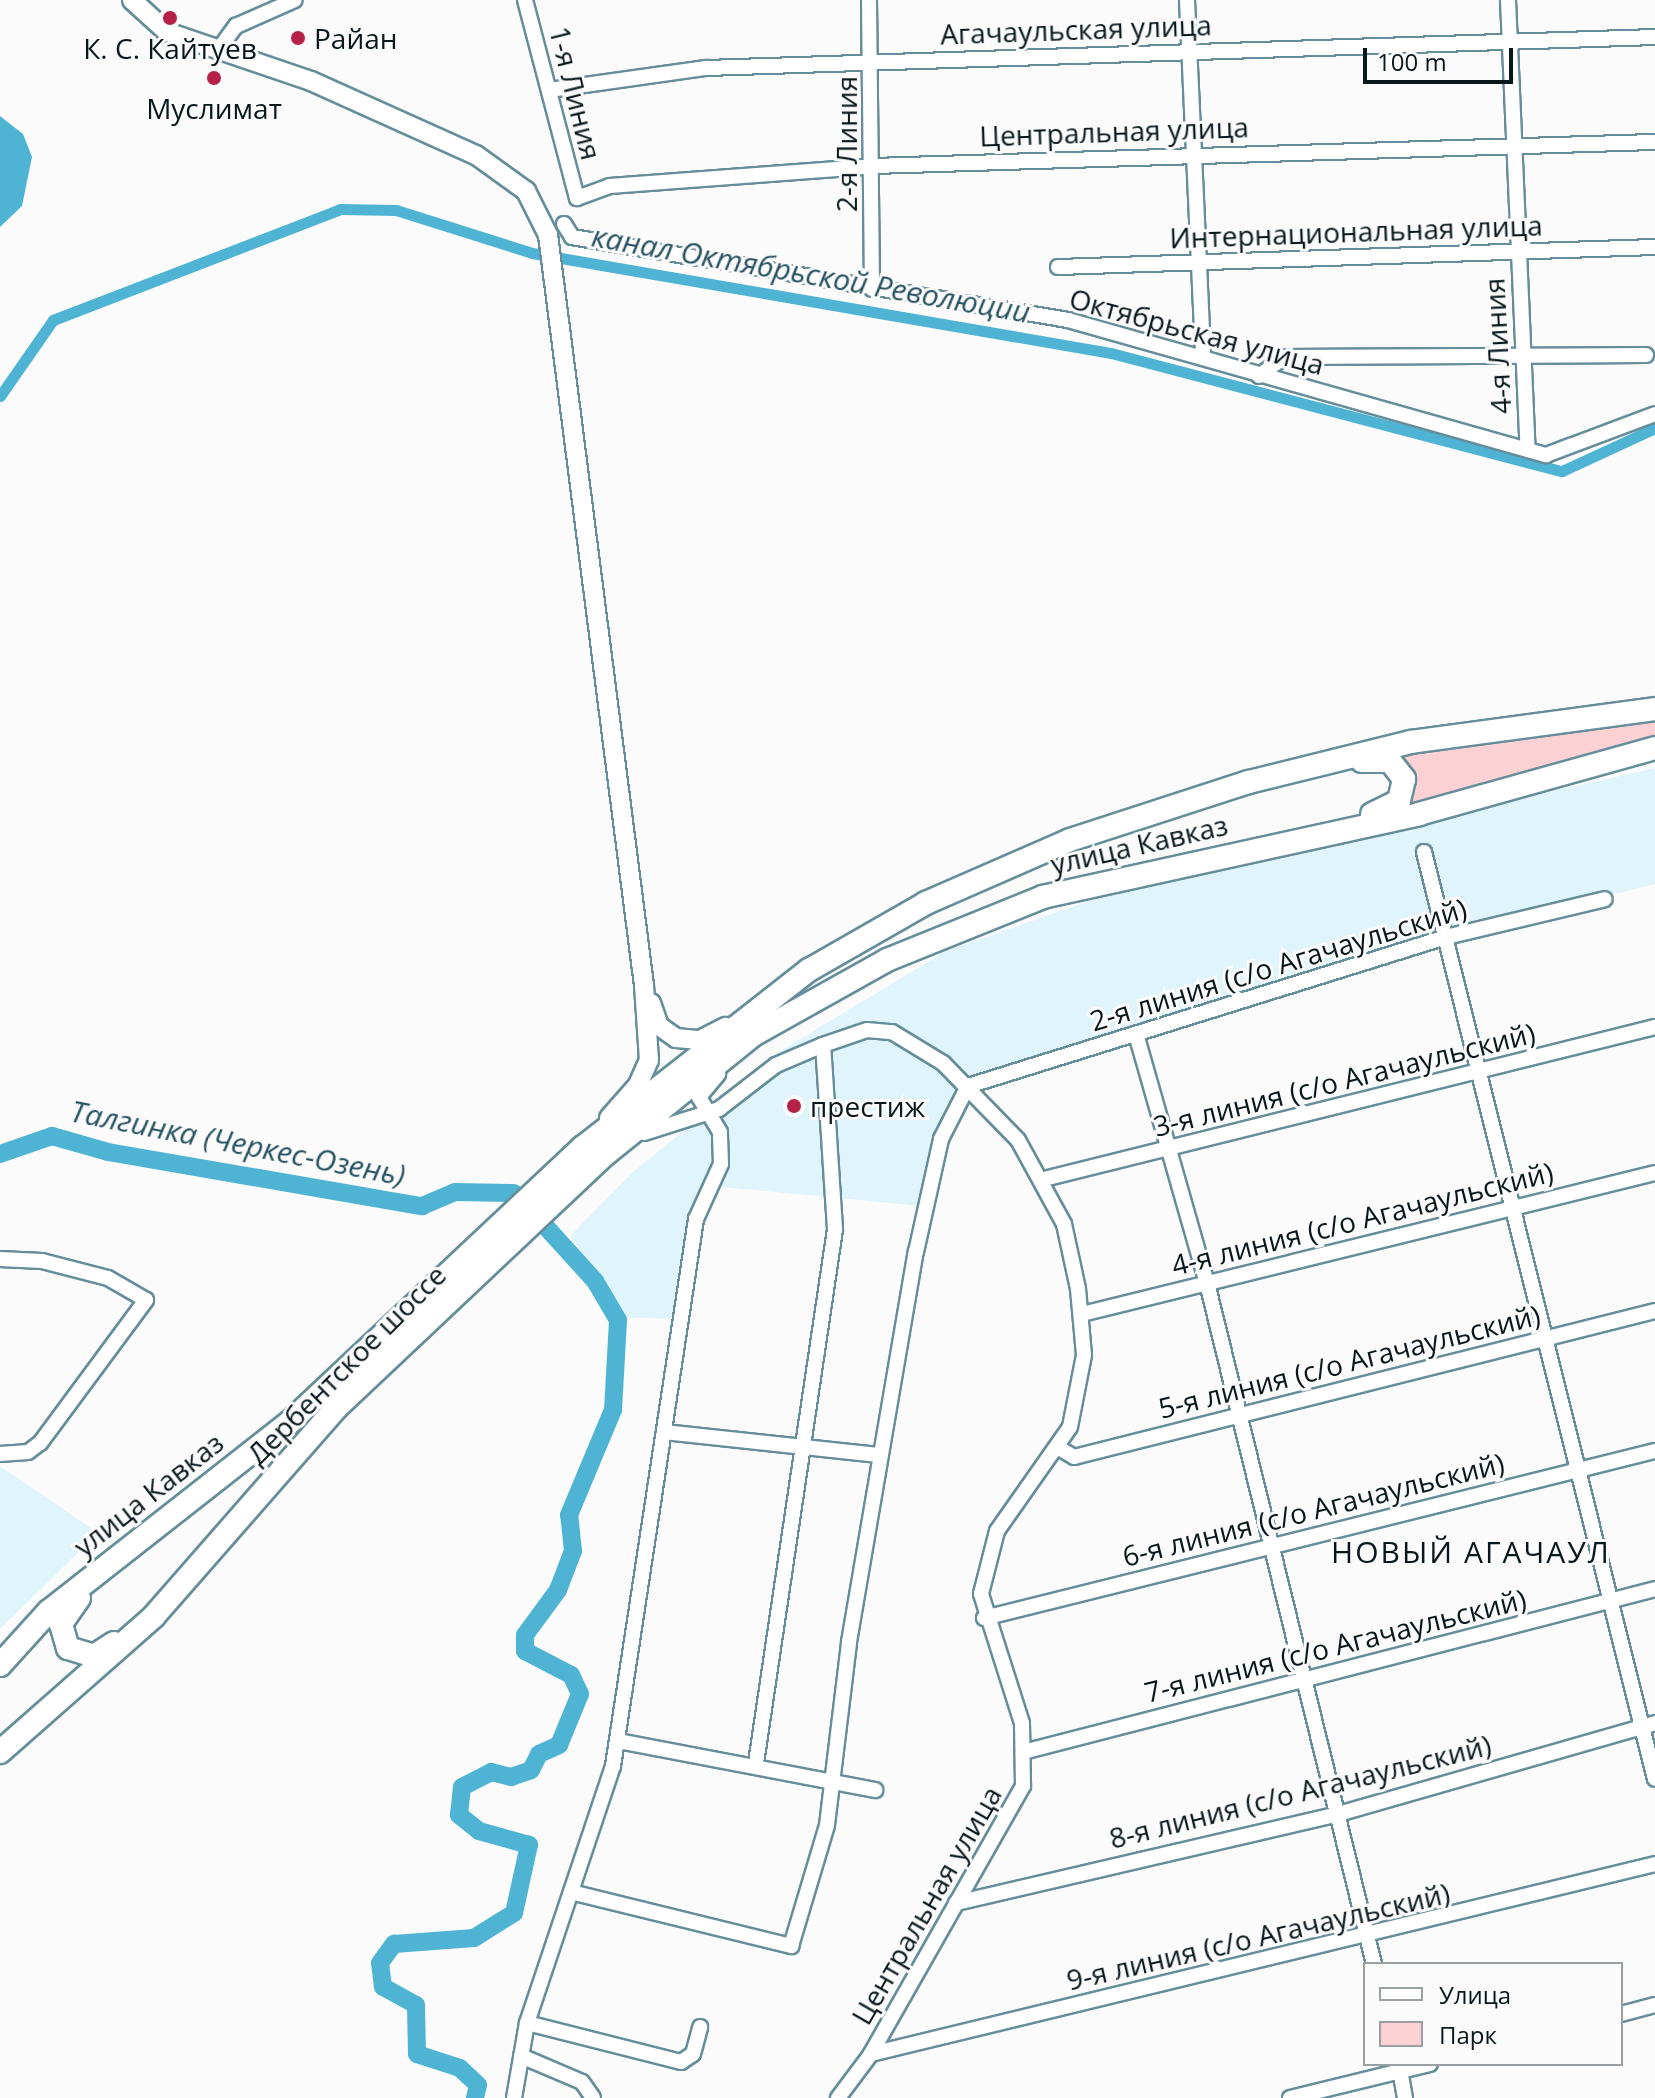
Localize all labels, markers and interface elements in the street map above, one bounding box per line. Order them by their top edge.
street label: Агачаульская улица [940,7,1212,51]
marker: К. С. Кайтуев [161,9,179,27]
place label: Райан [314,21,397,55]
street label: 1-я Линия [543,23,609,163]
marker: Райан [289,29,307,47]
place label: К. С. Кайтуев [83,31,257,65]
scale bar [1367,32,1517,82]
text: 100 m [1377,45,1447,78]
marker: Муслимат [205,69,223,87]
street label: 2-я Линия [829,76,863,212]
place label: Муслимат [146,91,282,125]
street label: Центральная улица [979,110,1249,152]
street label: Интернациональная улица [1169,208,1543,254]
water label: канал Октябрьской Революции [589,218,1033,330]
street label: 4-я Линия [1477,277,1517,415]
street label: Октябрьская улица [1066,281,1328,381]
street label: улица Кавказ [1047,807,1231,881]
street label: 2-я линия (с/о Агачаульский) [1086,891,1470,1037]
street label: 3-я линия (с/о Агачаульский) [1150,1015,1538,1143]
place label: престиж [810,1089,925,1123]
water label: Талгинка (Черкес-Озень) [68,1093,408,1193]
marker: престиж [785,1097,803,1115]
street label: 4-я линия (с/о Агачаульский) [1168,1154,1556,1282]
street label: Дербентское шоссе [240,1258,452,1470]
street label: 5-я линия (с/о Агачаульский) [1155,1297,1543,1425]
street label: улица Кавказ [67,1425,229,1563]
street label: 6-я линия (с/о Агачаульский) [1119,1445,1507,1573]
district label: НОВЫЙ АГАЧАУЛ [1331,1534,1611,1570]
street label: 7-я линия (с/о Агачаульский) [1141,1581,1529,1709]
street label: 8-я линия (с/о Агачаульский) [1106,1727,1494,1855]
street label: Центральная улица [844,1780,1008,2030]
street label: 9-я линия (с/о Агачаульский) [1063,1876,1453,1996]
legend [1363,1962,1623,2066]
text: Улица [1439,1978,1511,2011]
text: Парк [1439,2018,1497,2051]

